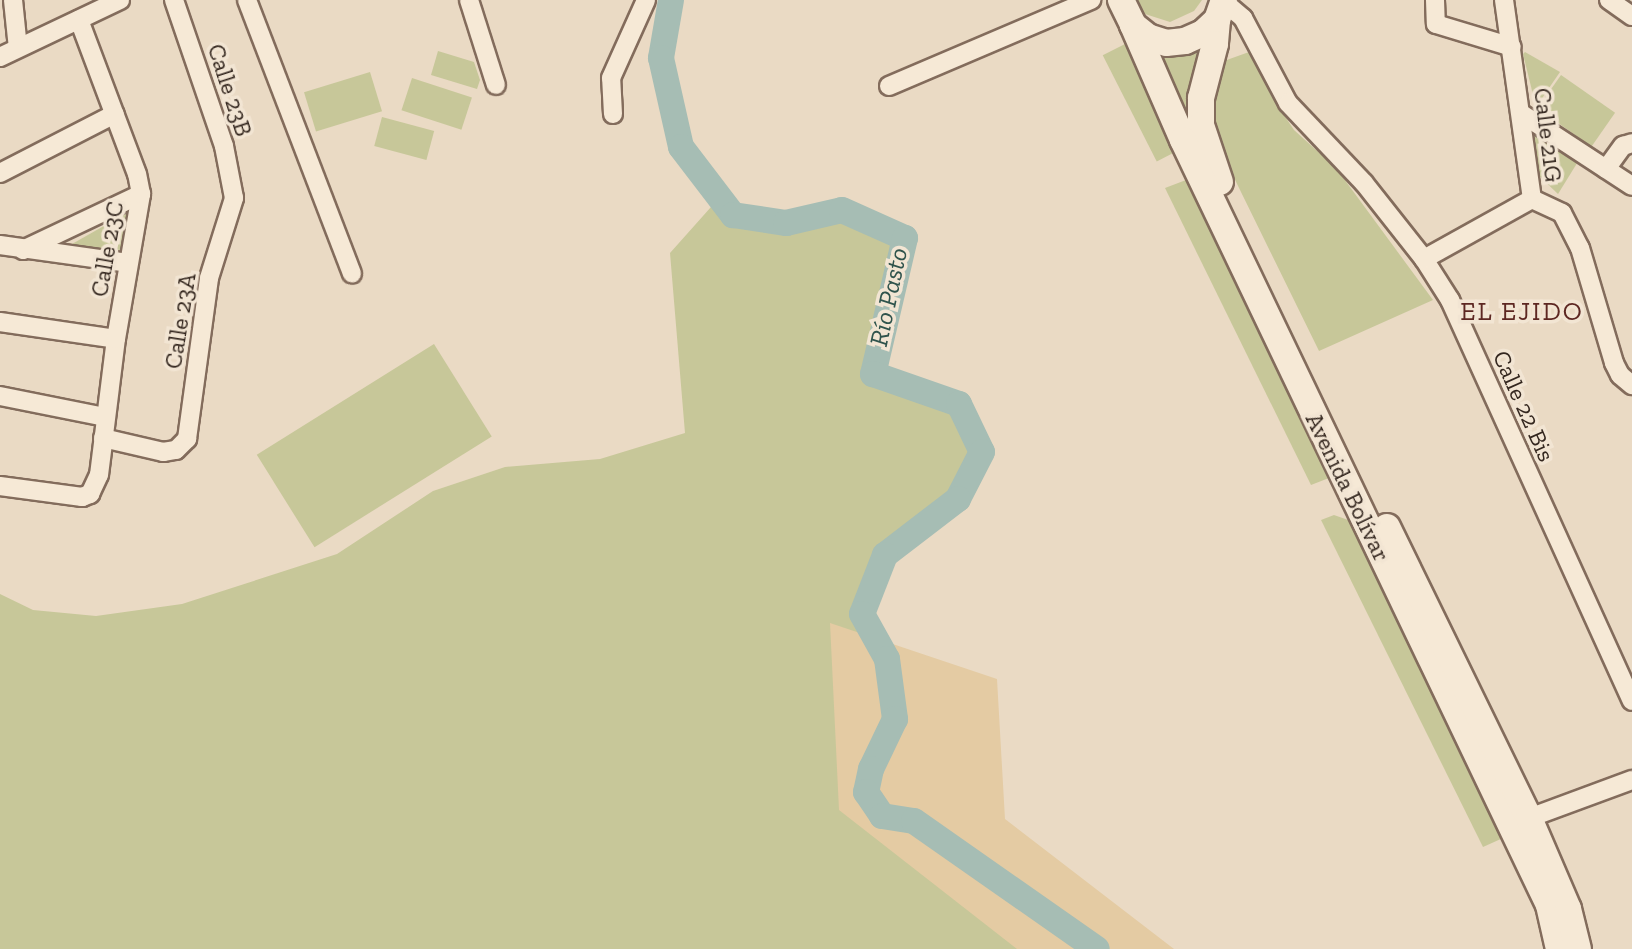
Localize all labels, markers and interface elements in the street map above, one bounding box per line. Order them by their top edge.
street label: Calle 23B [202,40,258,140]
street label: Calle 21G [1528,86,1568,184]
street label: Calle 23C [84,199,130,299]
water label: Río Pasto [863,245,915,349]
street label: Calle 23A [158,271,202,371]
district label: EL EJIDO [1460,296,1584,328]
street label: Calle 22 Bis [1487,346,1561,466]
street label: Avenida Bolívar [1300,408,1396,566]

